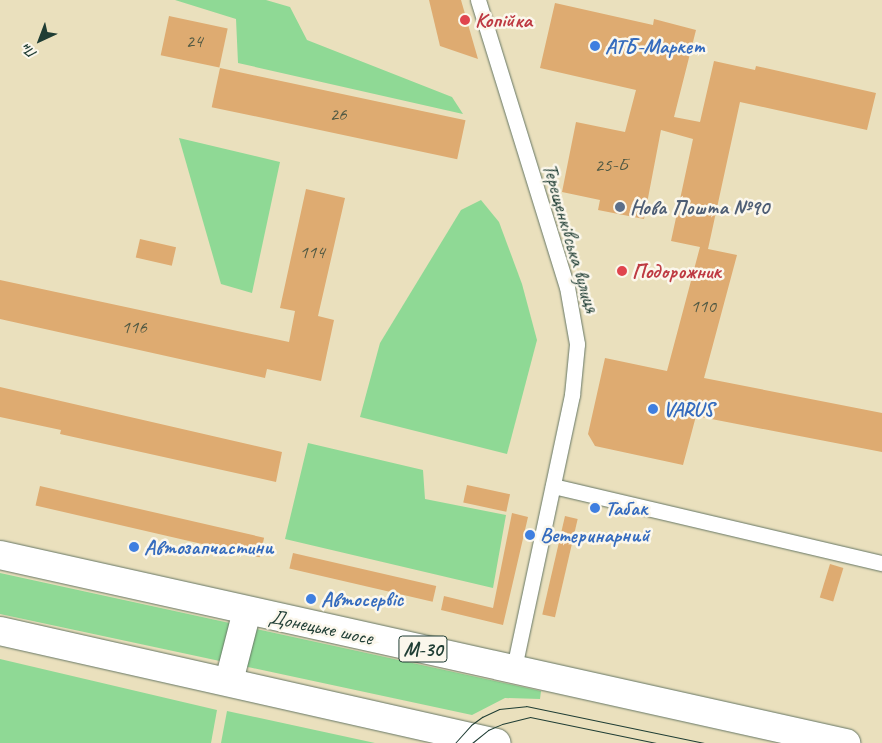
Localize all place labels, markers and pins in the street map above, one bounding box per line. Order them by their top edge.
place label: Копійка [475,7,532,33]
marker: Копійка [459,14,471,26]
place label: АТБ-Маркет [605,33,705,59]
marker: АТБ-Маркет [589,40,601,52]
place label: Нова Пошта №90 [630,194,768,220]
marker: Нова Пошта №90 [614,201,626,213]
place label: Подорожник [632,258,721,284]
marker: Подорожник [616,265,628,277]
place label: VARUS [663,396,714,422]
marker: VARUS [647,403,659,415]
place label: Табак [605,495,647,521]
marker: Табак [589,502,601,514]
place label: Ветеринарний [540,522,649,548]
marker: Ветеринарний [524,529,536,541]
place label: Автозапчастини [144,534,273,560]
marker: Автозапчастини [128,541,140,553]
place label: Автосервіс [321,586,403,612]
marker: Автосервіс [305,593,317,605]

